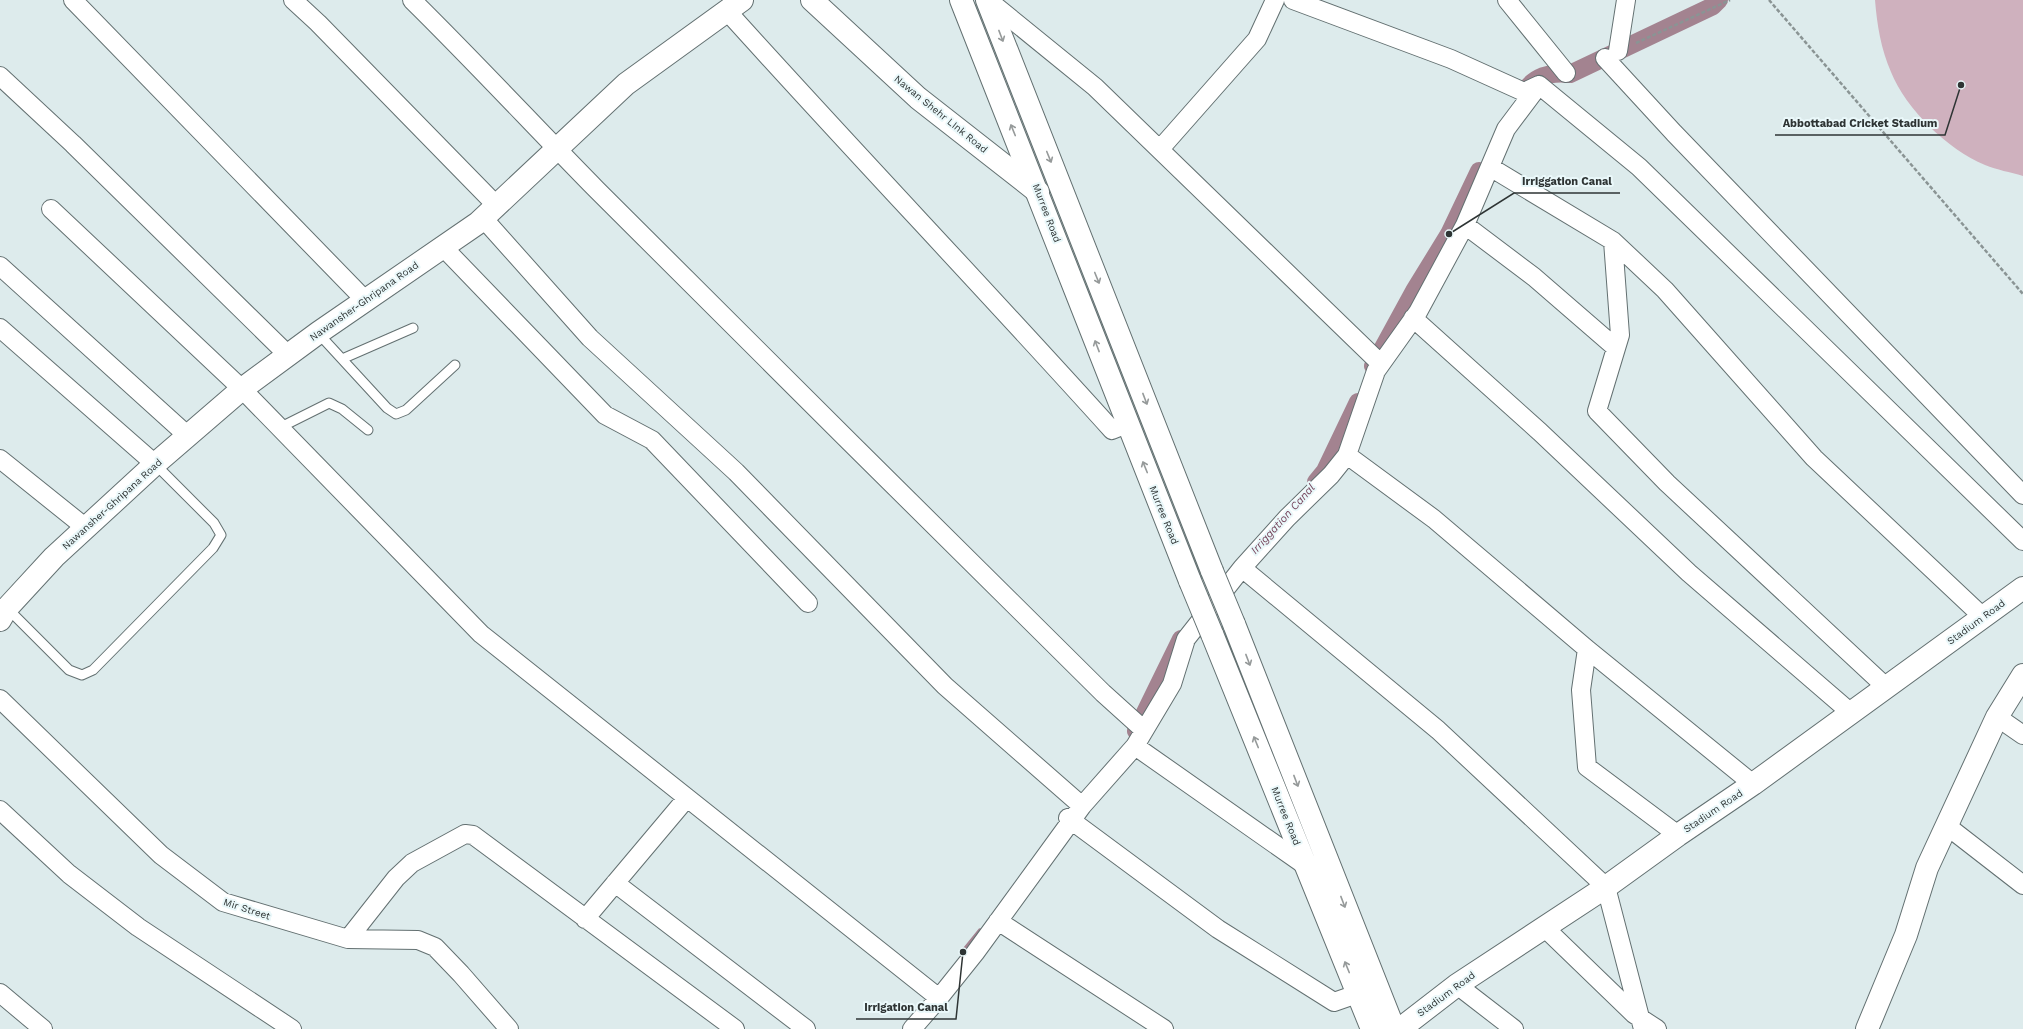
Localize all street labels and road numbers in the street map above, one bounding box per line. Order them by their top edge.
street label: Nawan Shehr LInk Road [892,73,990,155]
street label: Murree Road [1031,182,1063,244]
street label: Nawansher-Ghripana Road [308,259,420,343]
street label: Nawansher-Ghripana Road [60,456,164,552]
street label: Murree Road [1147,484,1181,546]
street label: Stadium Road [1945,597,2007,647]
street label: Murree Road [1269,785,1303,847]
street label: Stadium Road [1681,787,1745,835]
street label: Mir Street [222,896,273,922]
street label: Stadium Road [1415,969,1477,1019]

